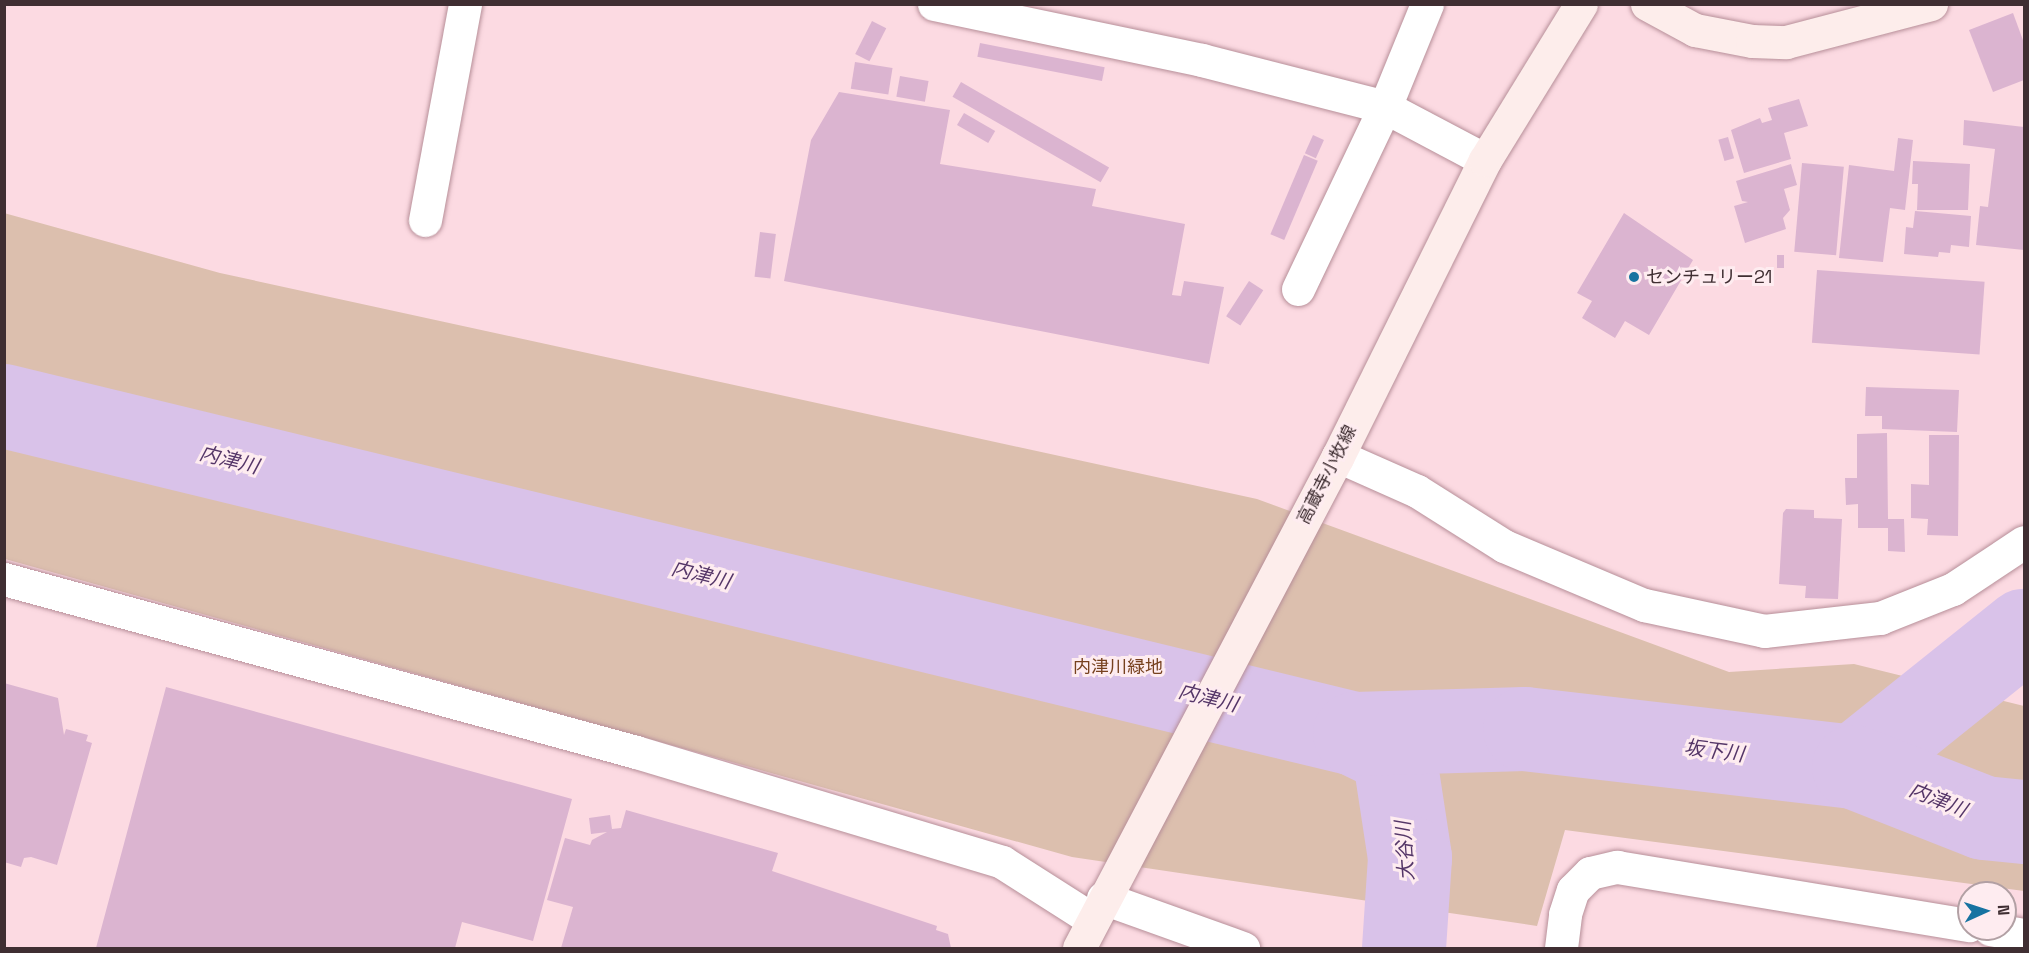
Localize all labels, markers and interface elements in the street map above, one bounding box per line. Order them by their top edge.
place label: センチュリー21 [1646,266,1772,288]
marker: センチュリー21 [1627,270,1641,284]
street label: 高蔵寺小牧線 [1293,422,1361,528]
water label: 内津川 [197,441,261,479]
water label: 内津川 [669,556,733,594]
park label: 内津川緑地 [1073,656,1163,678]
water label: 内津川 [1176,679,1240,717]
water label: 坂下川 [1683,735,1745,767]
water label: 内津川 [1906,778,1970,822]
water label: 大谷川 [1391,820,1419,882]
north arrow [1957,881,2017,941]
text: N [1993,904,2014,916]

